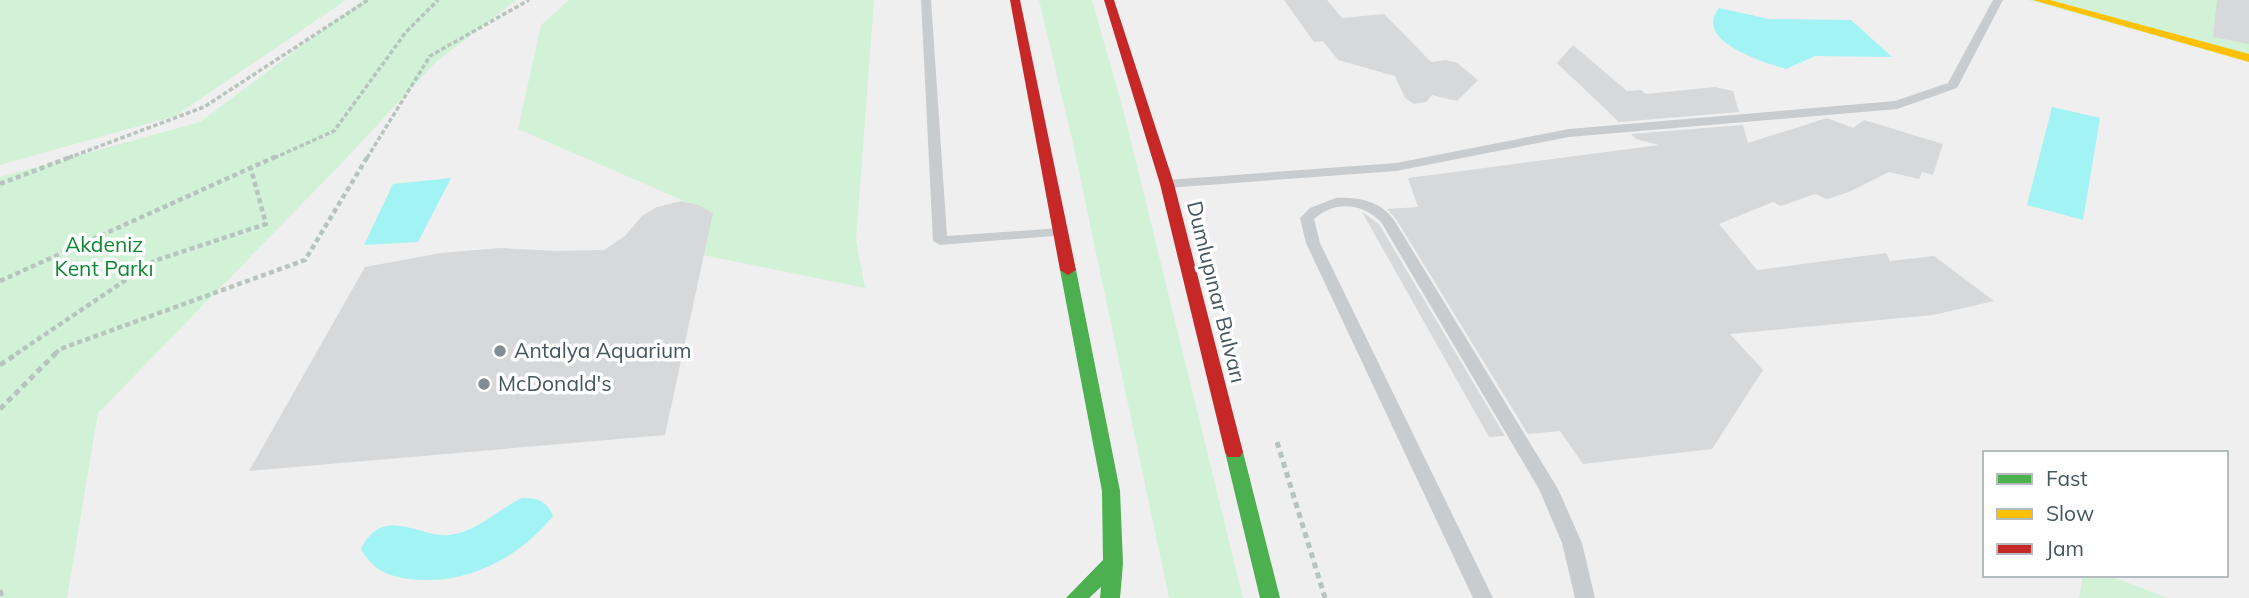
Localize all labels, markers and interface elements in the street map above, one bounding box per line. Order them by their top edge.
street label: Dumlupınar Bulvarı [1182,198,1252,385]
park label: Akdeniz Kent Parkı [55,231,153,281]
place label: Antalya Aquarium [514,337,692,363]
marker: Antalya Aquarium [492,343,508,359]
place label: McDonald's [498,370,612,396]
marker: McDonald's [476,376,492,392]
legend [1983,451,2228,577]
text: Fast [2046,465,2088,491]
text: Slow [2046,500,2094,526]
text: Jam [2046,535,2084,561]

